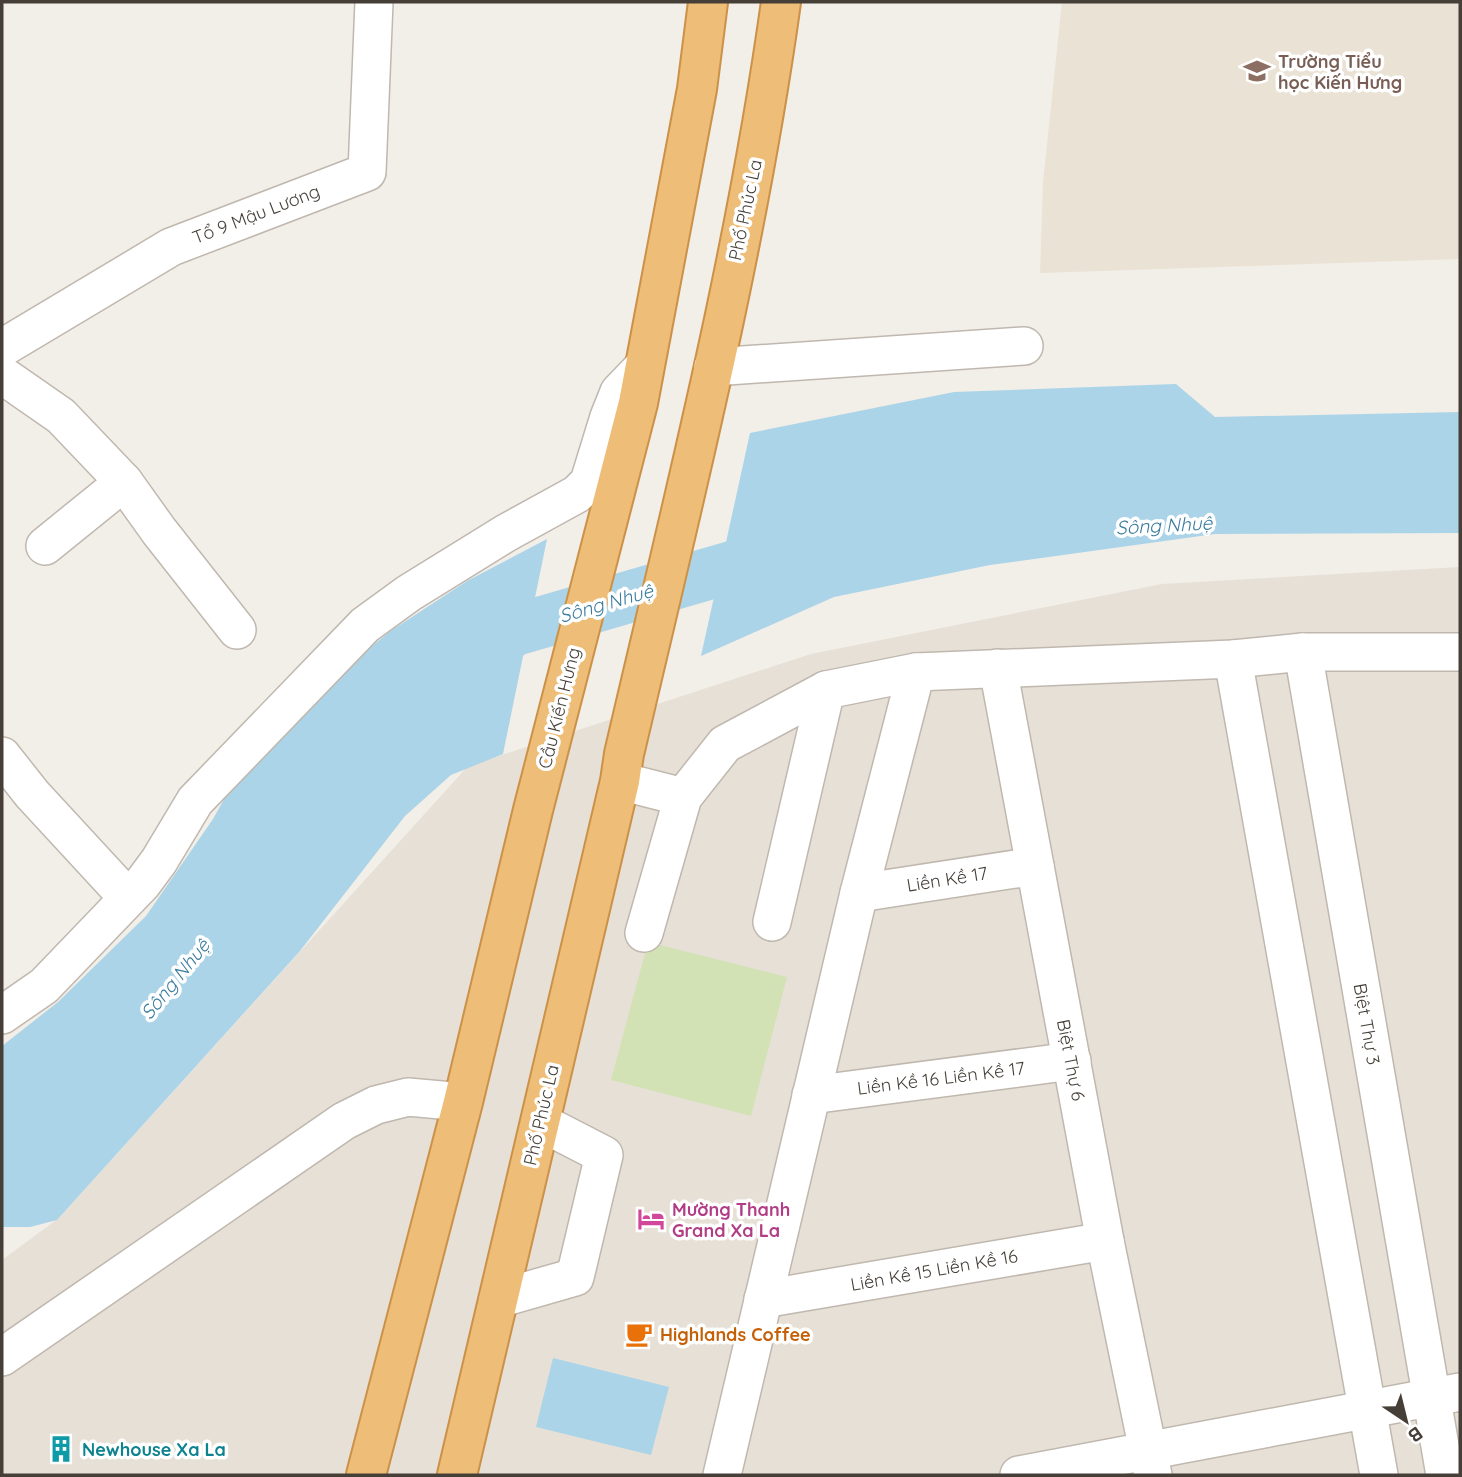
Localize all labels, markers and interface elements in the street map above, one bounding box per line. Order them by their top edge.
place label: Trường Tiểu học Kiến Hưng [1278,50,1402,94]
school or university icon: Trường Tiểu học Kiến Hưng [1242,56,1272,86]
street label: Phố Phúc La [723,157,767,263]
street label: Tổ 9 Mậu Lương [189,179,323,249]
water label: Sông Nhuệ [1115,510,1214,540]
water label: Sông Nhuệ [556,578,657,628]
street label: Cầu Kiến Hưng [533,645,585,771]
street label: Liền Kề 17 [905,861,989,897]
water label: Sông Nhuệ [135,933,215,1024]
street label: Biệt Thự 3 [1349,981,1385,1067]
street label: Biệt Thự 6 [1052,1017,1090,1103]
street label: Liền Kề 16 Liền Kề 17 [856,1056,1026,1100]
street label: Phố Phúc La [518,1062,564,1168]
place label: Mường Thanh Grand Xa La [672,1198,790,1242]
hotel icon: Mường Thanh Grand Xa La [636,1204,666,1234]
street label: Liền Kề 15 Liền Kề 16 [849,1244,1020,1296]
cafe icon: Highlands Coffee [624,1319,654,1349]
place label: Highlands Coffee [660,1323,811,1346]
north arrow [1371,1386,1441,1456]
text: B [1404,1422,1428,1448]
building icon: Newhouse Xa La [46,1434,76,1464]
place label: Newhouse Xa La [82,1438,226,1461]

